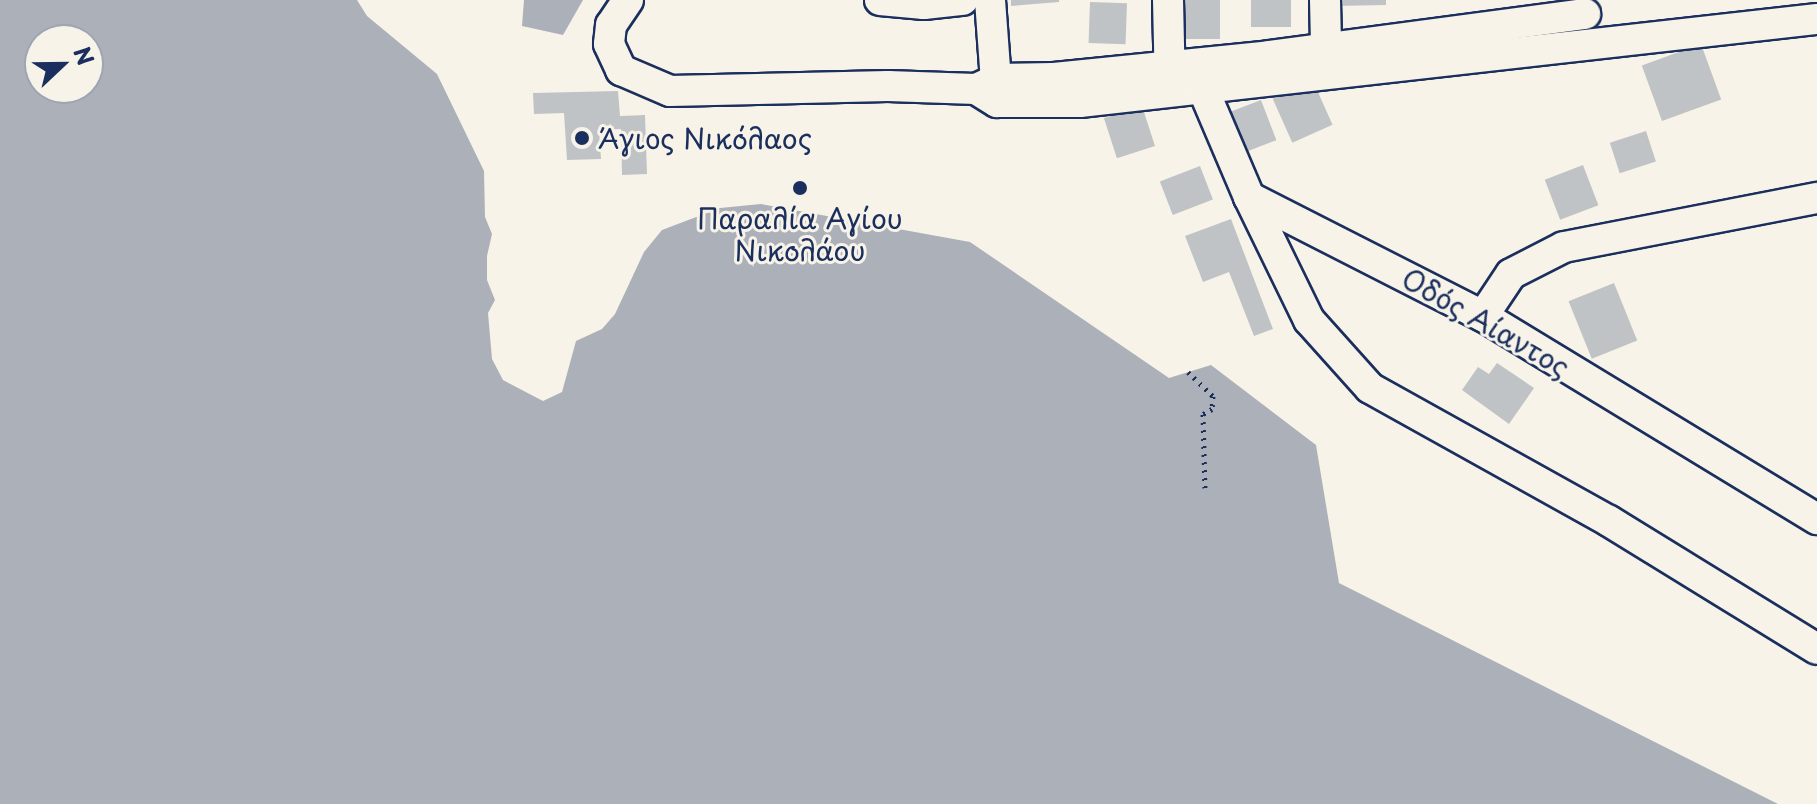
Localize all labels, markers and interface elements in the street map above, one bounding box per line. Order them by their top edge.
north arrow [24,24,104,104]
text: N [66,41,103,70]
place label: Άγιος Νικόλαος [598,121,813,155]
marker: Άγιος Νικόλαος [573,129,591,147]
marker: Παραλία Αγίου Νικολάου [791,179,809,197]
place label: Παραλία Αγίου Νικολάου [697,201,903,267]
street label: Οδός Αίαντος [1396,260,1576,384]

